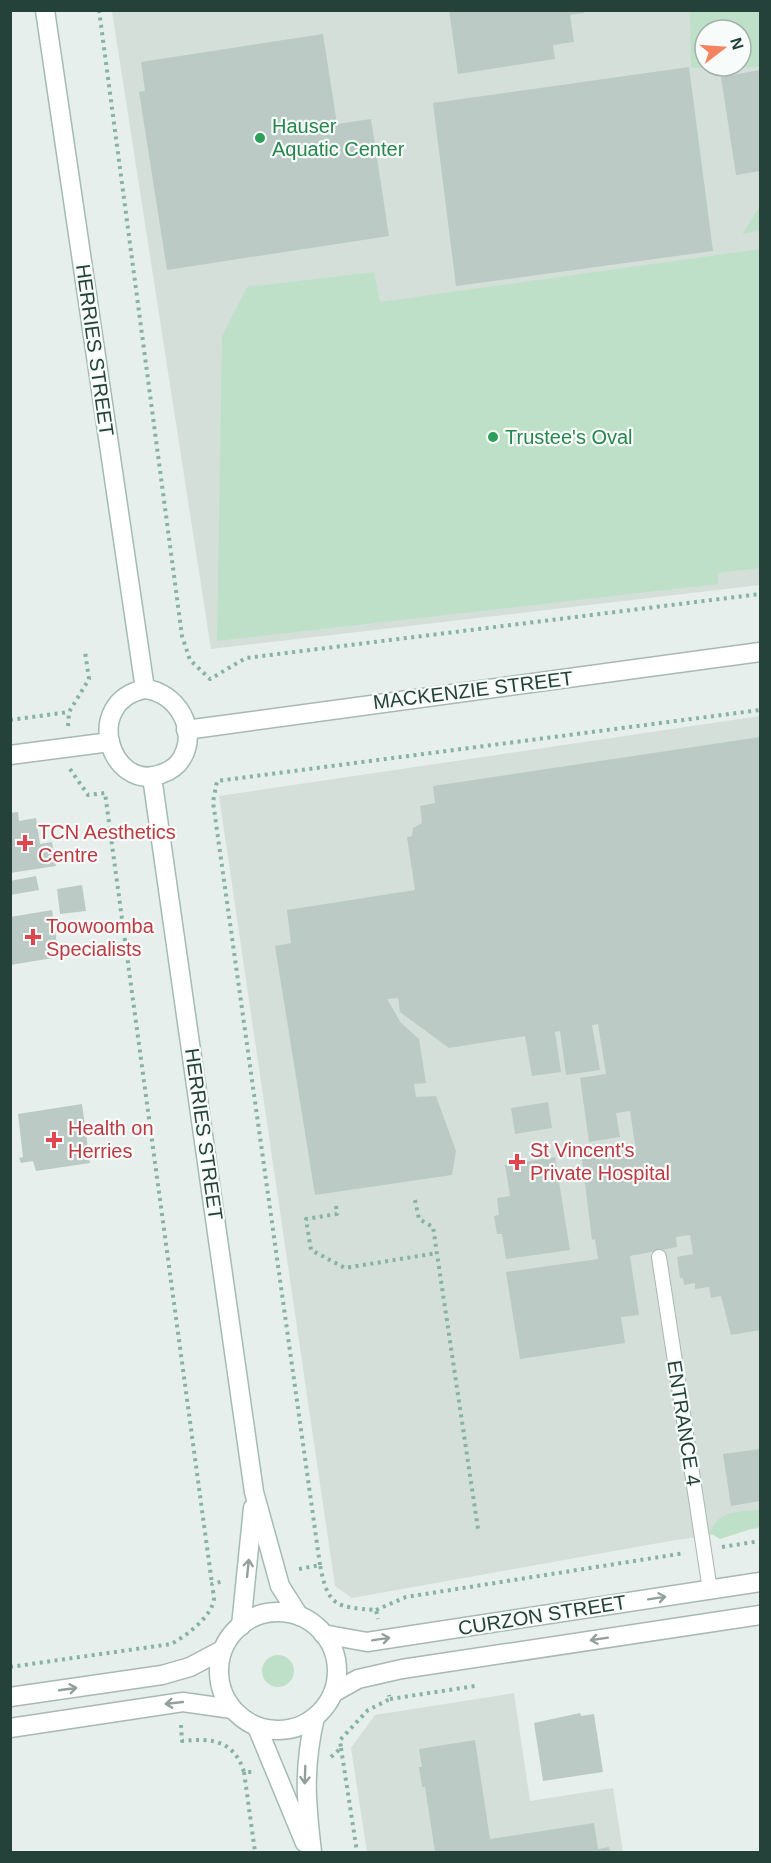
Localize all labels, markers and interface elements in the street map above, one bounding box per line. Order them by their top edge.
north arrow [693,18,753,78]
text: N [727,36,747,52]
place label: Hauser Aquatic Center [272,115,405,160]
marker: Hauser Aquatic Center [253,131,267,145]
street label: HERRIES STREET [72,263,118,437]
place label: Trustee's Oval [505,426,633,448]
marker: Trustee's Oval [486,430,500,444]
street label: MACKENZIE STREET [372,667,574,713]
place label: TCN Aesthetics Centre [38,821,176,866]
marker: TCN Aesthetics Centre [16,834,34,852]
place label: Toowoomba Specialists [46,915,155,960]
marker: Toowoomba Specialists [24,928,42,946]
street label: HERRIES STREET [181,1047,227,1221]
place label: Health on Herries [68,1117,154,1162]
marker: Health on Herries [45,1131,63,1149]
place label: St Vincent's Private Hospital [530,1139,670,1184]
marker: St Vincent's Private Hospital [508,1153,526,1171]
street label: ENTRANCE 4 [663,1359,705,1487]
one-way arrow [243,1558,254,1578]
street label: CURZON STREET [456,1591,628,1639]
one-way arrow [647,1592,666,1603]
one-way arrow [371,1634,390,1645]
one-way arrow [589,1634,609,1645]
one-way arrow [58,1683,78,1694]
one-way arrow [165,1698,185,1709]
one-way arrow [300,1764,311,1784]

